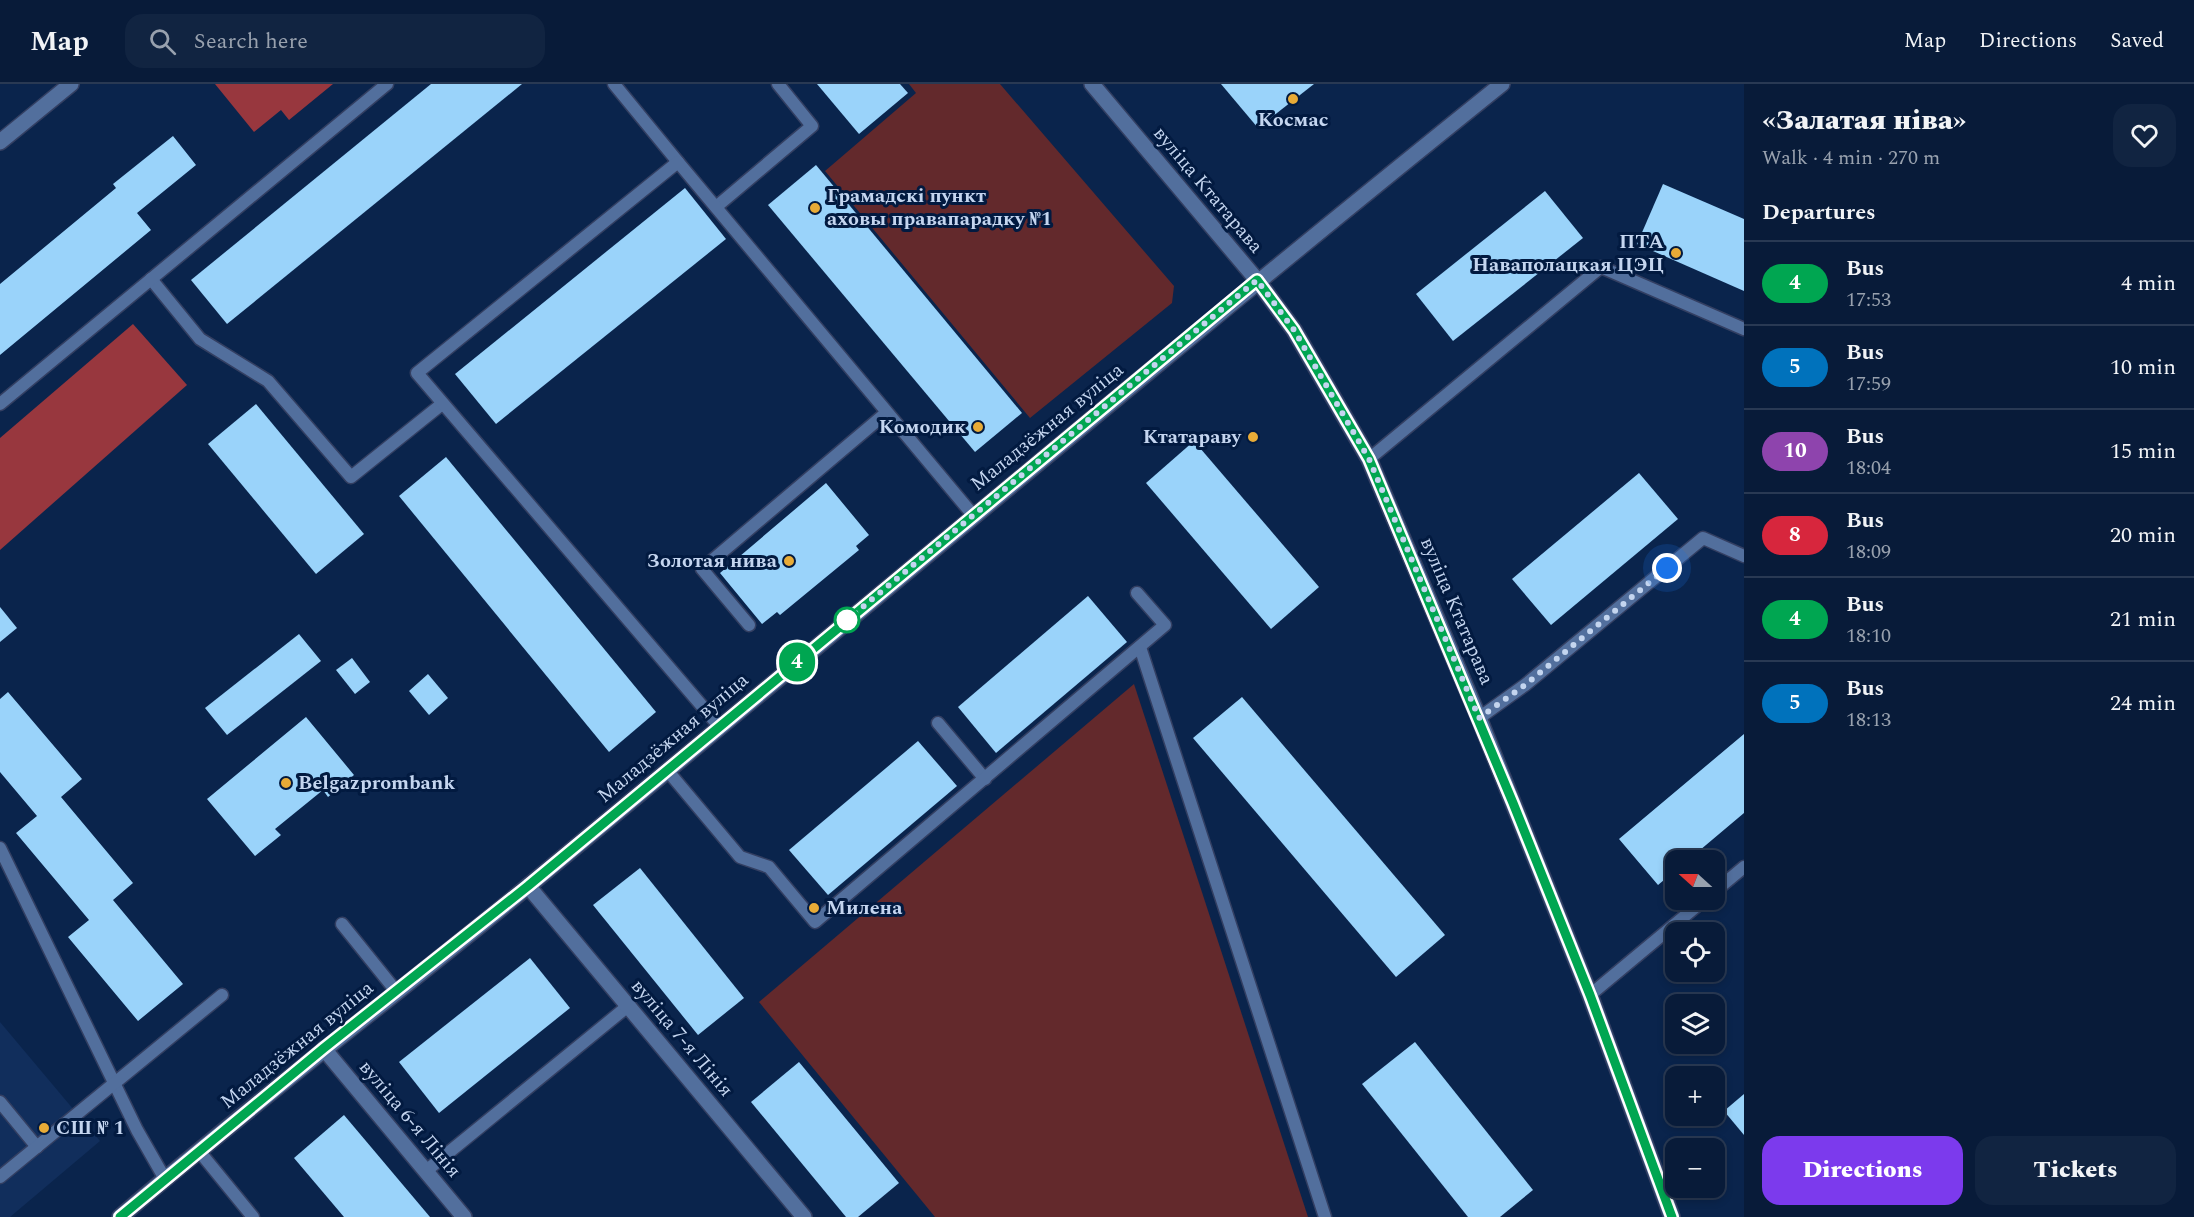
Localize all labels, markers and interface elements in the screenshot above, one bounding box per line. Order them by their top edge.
search box [125,14,545,68]
text: Map [30,20,89,63]
icon: search [146,25,179,58]
text: Search here [194,25,308,58]
text: Map [1904,25,1946,57]
text: Directions [1979,25,2077,57]
text: Saved [2110,25,2164,57]
marker: Космас [1286,92,1300,106]
text: «Залатая ніва» [1762,99,1967,142]
button: heart [2113,104,2176,167]
place label: Космас [1258,105,1328,135]
street label: вуліца Ктатарава [1146,120,1270,260]
text: Walk · 4 min · 270 m [1762,143,1940,173]
place label: Грамадскі пункт аховы правапарадку №1 [827,181,1052,234]
text: Departures [1762,196,1876,229]
marker: Грамадскі пункт аховы правапарадку №1 [808,201,822,215]
place label: ПТА Наваполацкая ЦЭЦ [1472,227,1665,280]
marker: ПТА Наваполацкая ЦЭЦ [1669,246,1683,260]
text: Bus [1846,252,1884,285]
text: 4 [1789,267,1801,299]
text: 4 min [2121,267,2176,300]
text: 17:53 [1846,285,1891,315]
text: Bus [1846,336,1884,369]
text: 5 [1789,351,1801,383]
text: 10 min [2110,351,2176,384]
street label: Маладзёжная вуліца [964,355,1130,498]
text: 17:59 [1846,369,1891,399]
place label: Комодик [879,412,966,442]
marker: Комодик [971,420,985,434]
text: Bus [1846,420,1884,453]
place label: Ктатараву [1143,422,1242,452]
marker: Ктатараву [1246,430,1260,444]
text: 10 [1783,435,1807,467]
text: 15 min [2110,435,2176,468]
text: 18:04 [1846,453,1891,483]
text: Bus [1846,504,1884,537]
text: 8 [1789,519,1801,551]
text: 20 min [2110,519,2176,552]
street label: вуліца Ктатарава [1412,532,1502,690]
text: 18:09 [1846,537,1891,567]
place label: Золотая нива [647,546,778,576]
your location [1652,553,1682,583]
marker: Золотая нива [782,554,796,568]
text: Bus [1846,588,1884,621]
text: 4 [1789,603,1801,635]
text: 21 min [2110,603,2176,636]
unlabelled marker [834,607,860,633]
text: 18:10 [1846,621,1891,651]
line badge: 4 [778,642,816,682]
text: 4 [791,646,803,678]
street label: Маладзёжная вуліца [591,665,756,810]
text: Bus [1846,672,1884,705]
text: 5 [1789,687,1801,719]
text: 24 min [2110,687,2176,720]
text: 18:13 [1846,705,1891,735]
place label: Belgazprombank [298,768,455,798]
marker: Belgazprombank [279,776,293,790]
north arrow [1665,850,1725,910]
map controls [1665,850,1725,1198]
place label: Милена [826,893,903,923]
marker: Милена [807,901,821,915]
button: locate [1665,922,1725,982]
street label: вуліца 7-я Лінія [624,972,740,1104]
street label: Маладзёжная вуліца [214,973,380,1116]
button: layers [1665,994,1725,1054]
street label: вуліца 6-я Лінія [352,1053,468,1185]
button: + [1665,1066,1725,1126]
place label: СШ № 1 [56,1113,125,1143]
marker: СШ № 1 [37,1121,51,1135]
button: Directions [1762,1136,1963,1205]
button: Tickets [1975,1136,2176,1205]
button: − [1665,1138,1725,1198]

